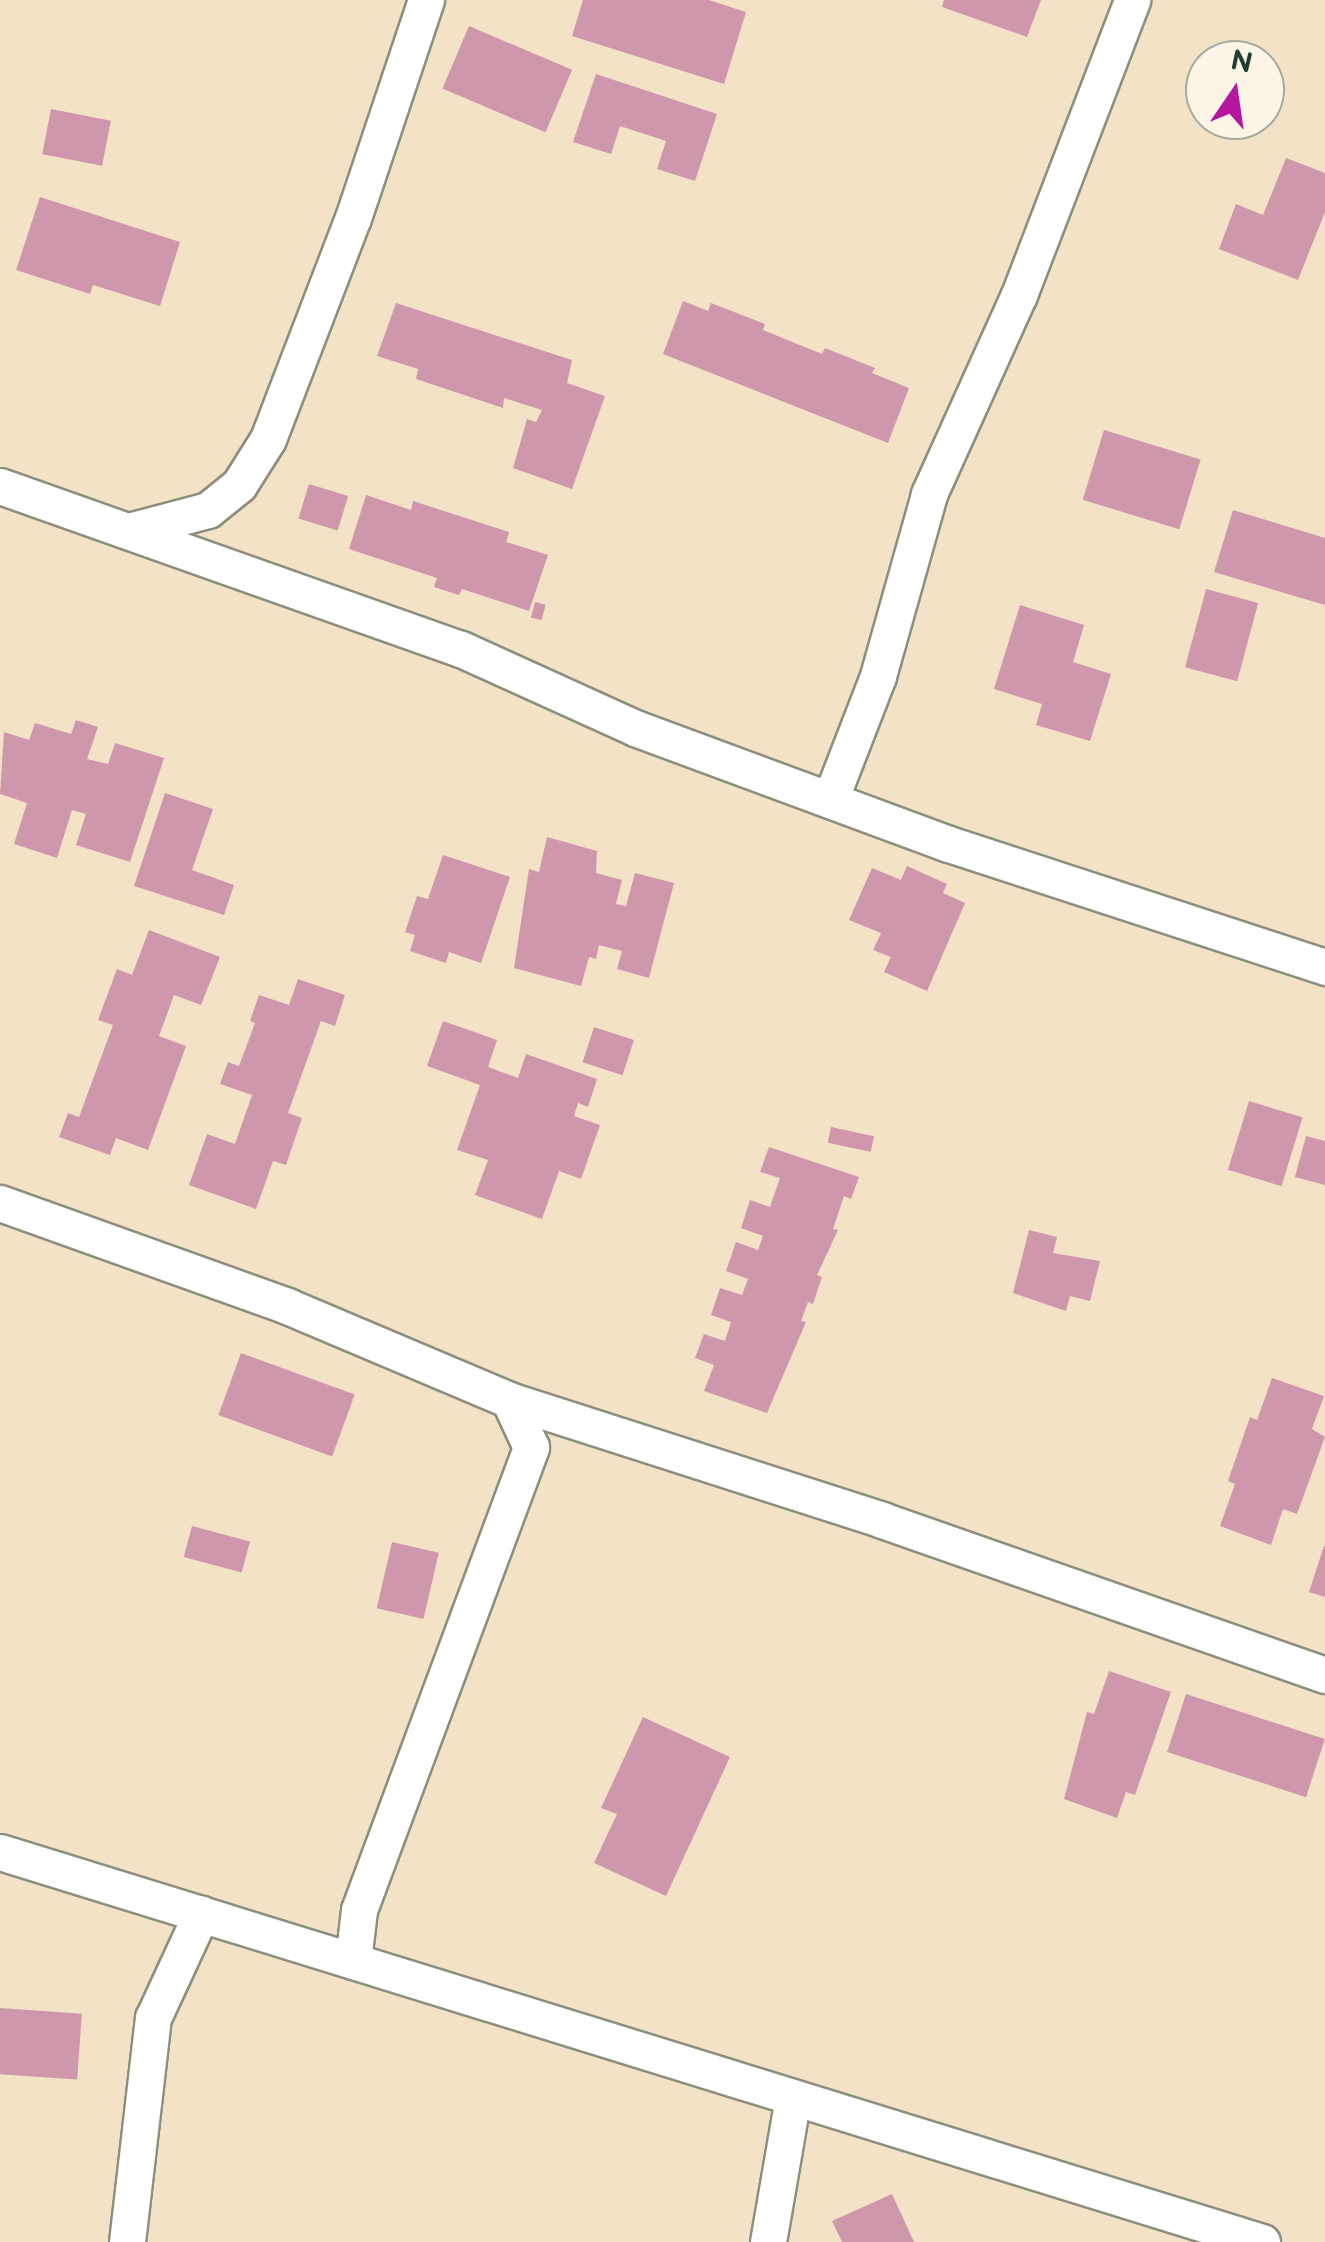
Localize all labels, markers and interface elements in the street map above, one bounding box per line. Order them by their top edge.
north arrow [1185,40,1285,140]
text: N [1227,44,1255,81]

